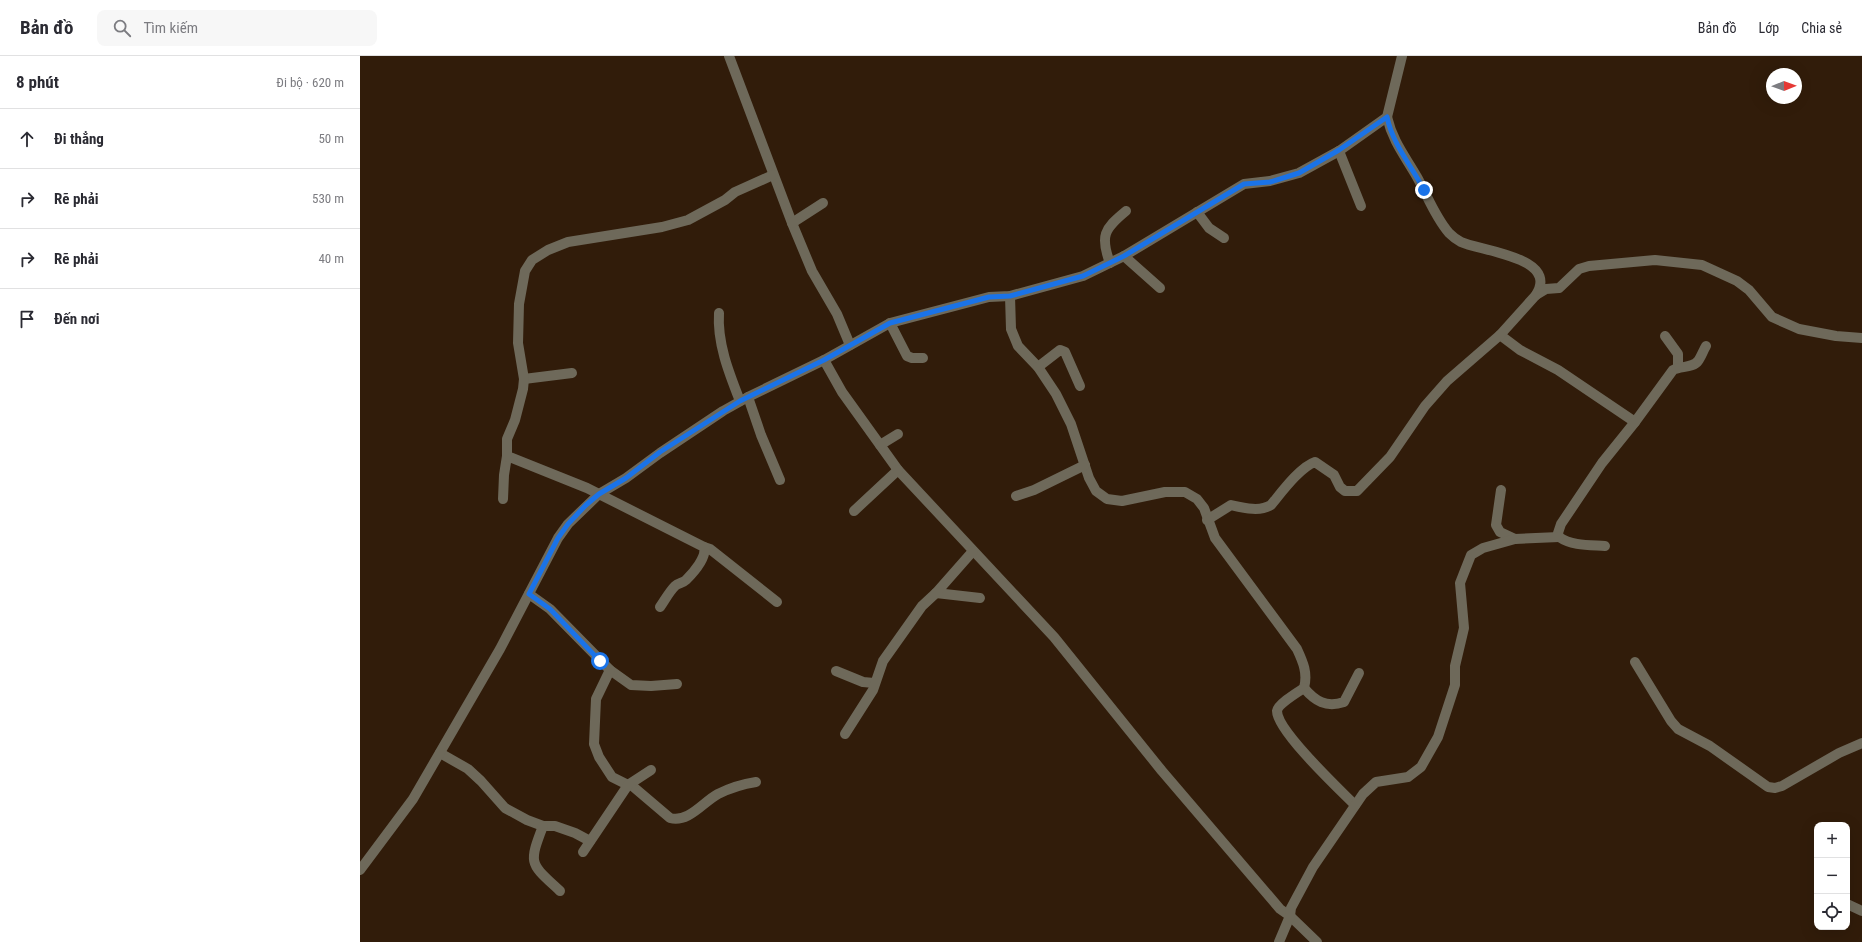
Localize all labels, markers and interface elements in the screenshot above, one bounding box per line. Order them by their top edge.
search box [97,10,377,46]
text: Bản đồ [20,16,73,39]
icon: search [111,17,133,39]
text: Tìm kiếm [143,19,198,37]
text: Bản đồ [1698,20,1737,36]
text: Lớp [1759,20,1779,36]
text: Chia sẻ [1801,20,1842,36]
north arrow [1766,68,1802,104]
text: 8 phút [16,72,59,92]
text: Đi bộ · 620 m [276,75,344,90]
icon: ahead [16,128,38,150]
text: Đi thẳng [54,130,104,148]
text: 50 m [318,131,344,146]
route end [1415,181,1433,199]
icon: right [16,188,38,210]
text: Rẽ phải [54,190,99,208]
text: 530 m [312,191,344,206]
icon: right [16,248,38,270]
text: Rẽ phải [54,250,99,268]
text: 40 m [318,251,344,266]
icon: arrive [16,308,38,330]
text: Đến nơi [54,310,100,328]
route start [591,652,609,670]
map controls [1814,822,1850,930]
button: + [1814,822,1850,858]
button: − [1814,858,1850,894]
button: locate [1814,894,1850,930]

